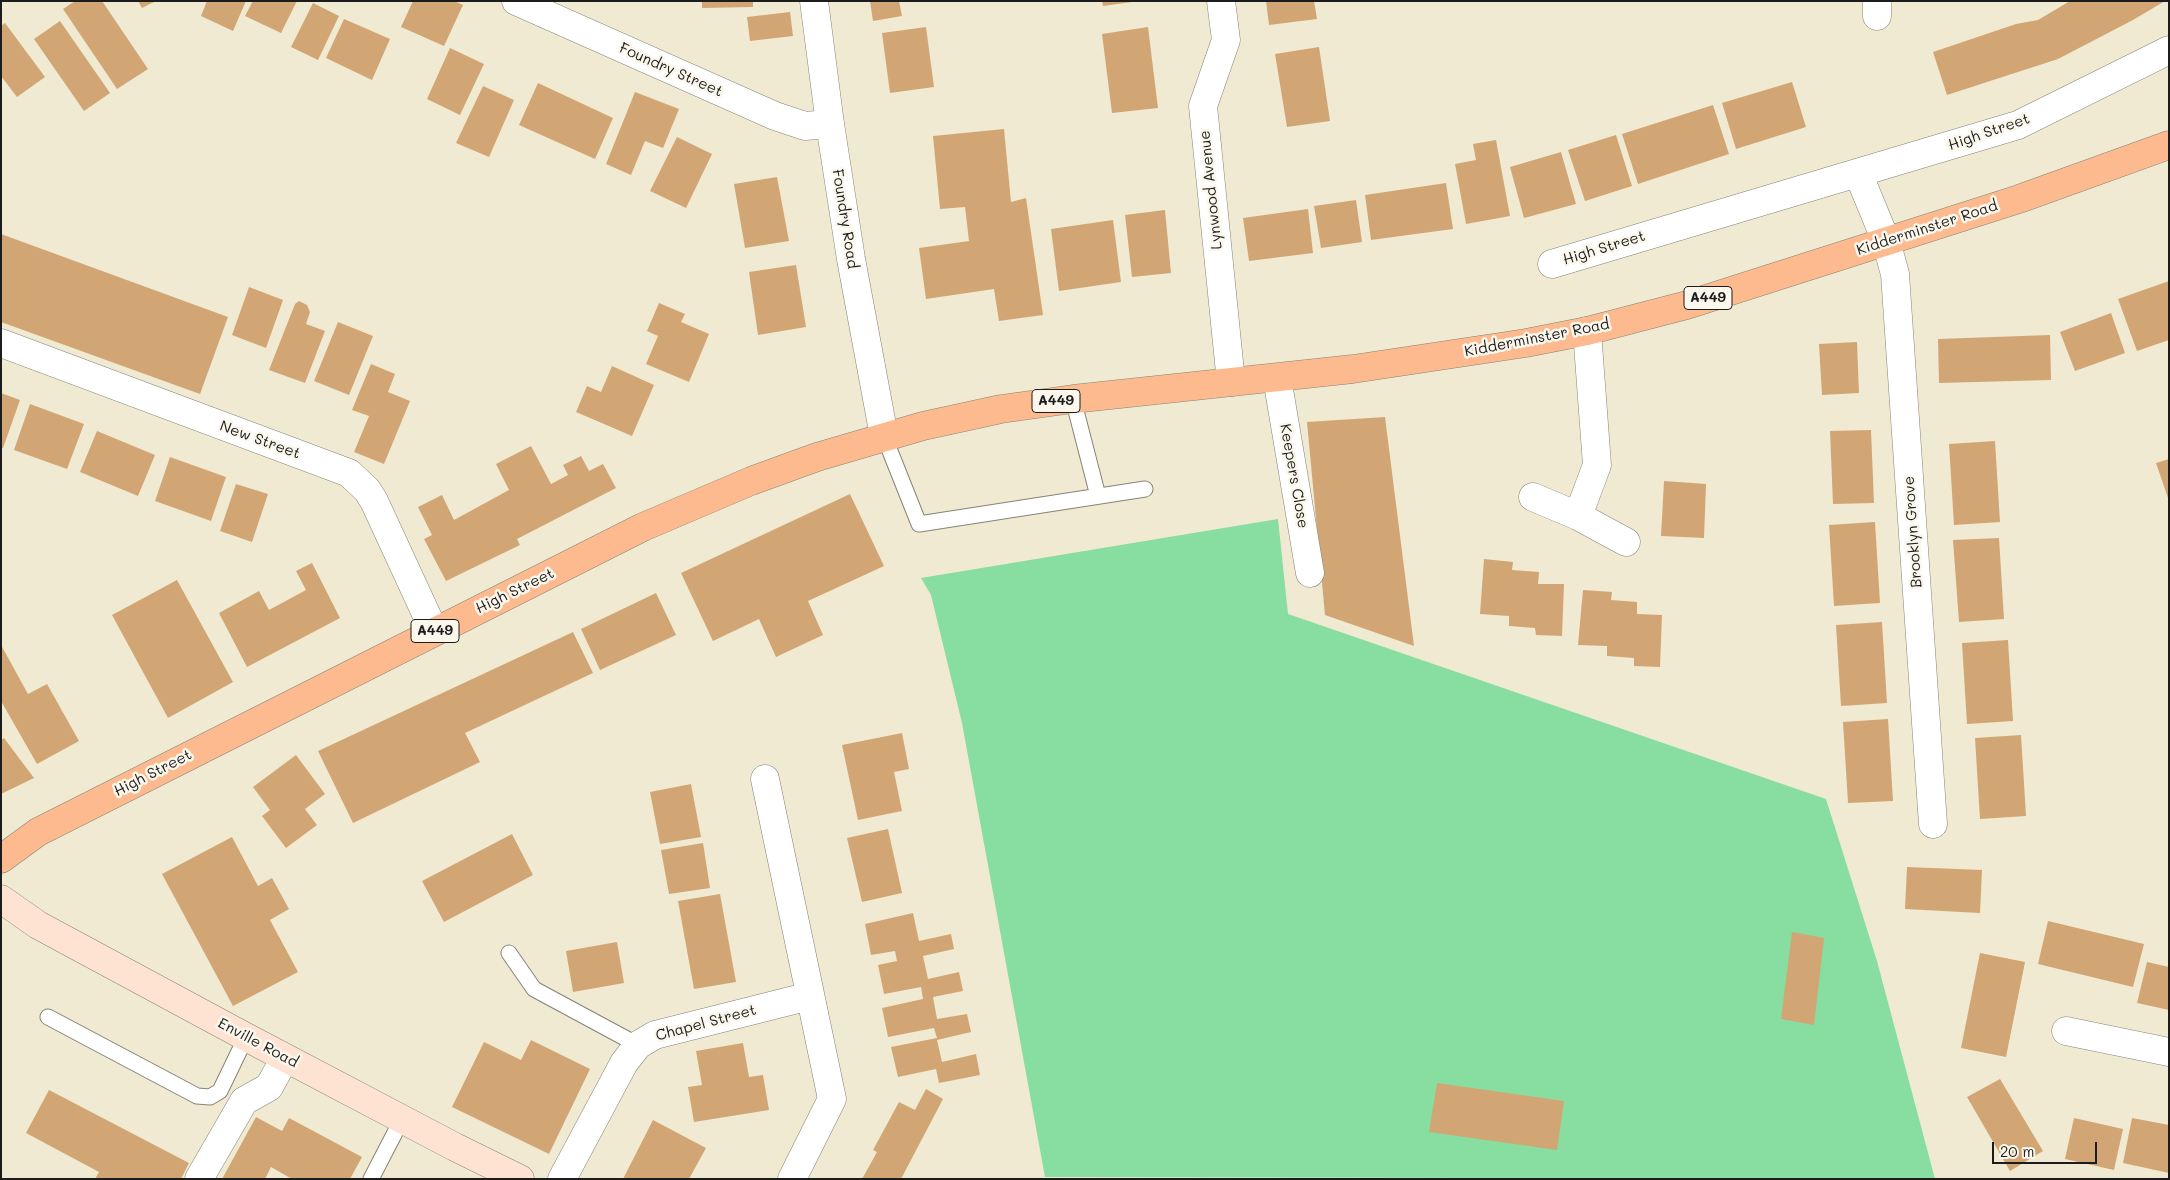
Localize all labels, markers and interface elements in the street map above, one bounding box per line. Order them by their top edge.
street label: Foundry Street [617,39,725,101]
street label: High Street [1946,110,2032,154]
street label: Lynwood Avenue [1196,130,1226,250]
street label: Foundry Road [828,168,862,270]
street label: Kidderminster Road [1854,197,2000,259]
street label: High Street [1561,227,1647,269]
road number: A449 [1684,286,1732,310]
street label: Kidderminster Road [1463,315,1611,361]
road number: A449 [1032,390,1080,412]
street label: New Street [217,417,303,463]
street label: Keepers Close [1276,422,1312,530]
street label: Brooklyn Grove [1900,475,1926,589]
street label: High Street [473,564,557,618]
road number: A449 [411,620,459,642]
street label: High Street [111,746,195,800]
street label: Chapel Street [654,1001,758,1045]
street label: Enville Road [215,1014,301,1072]
scale bar [1995,1132,2100,1164]
text: 20 m [2000,1141,2034,1161]

